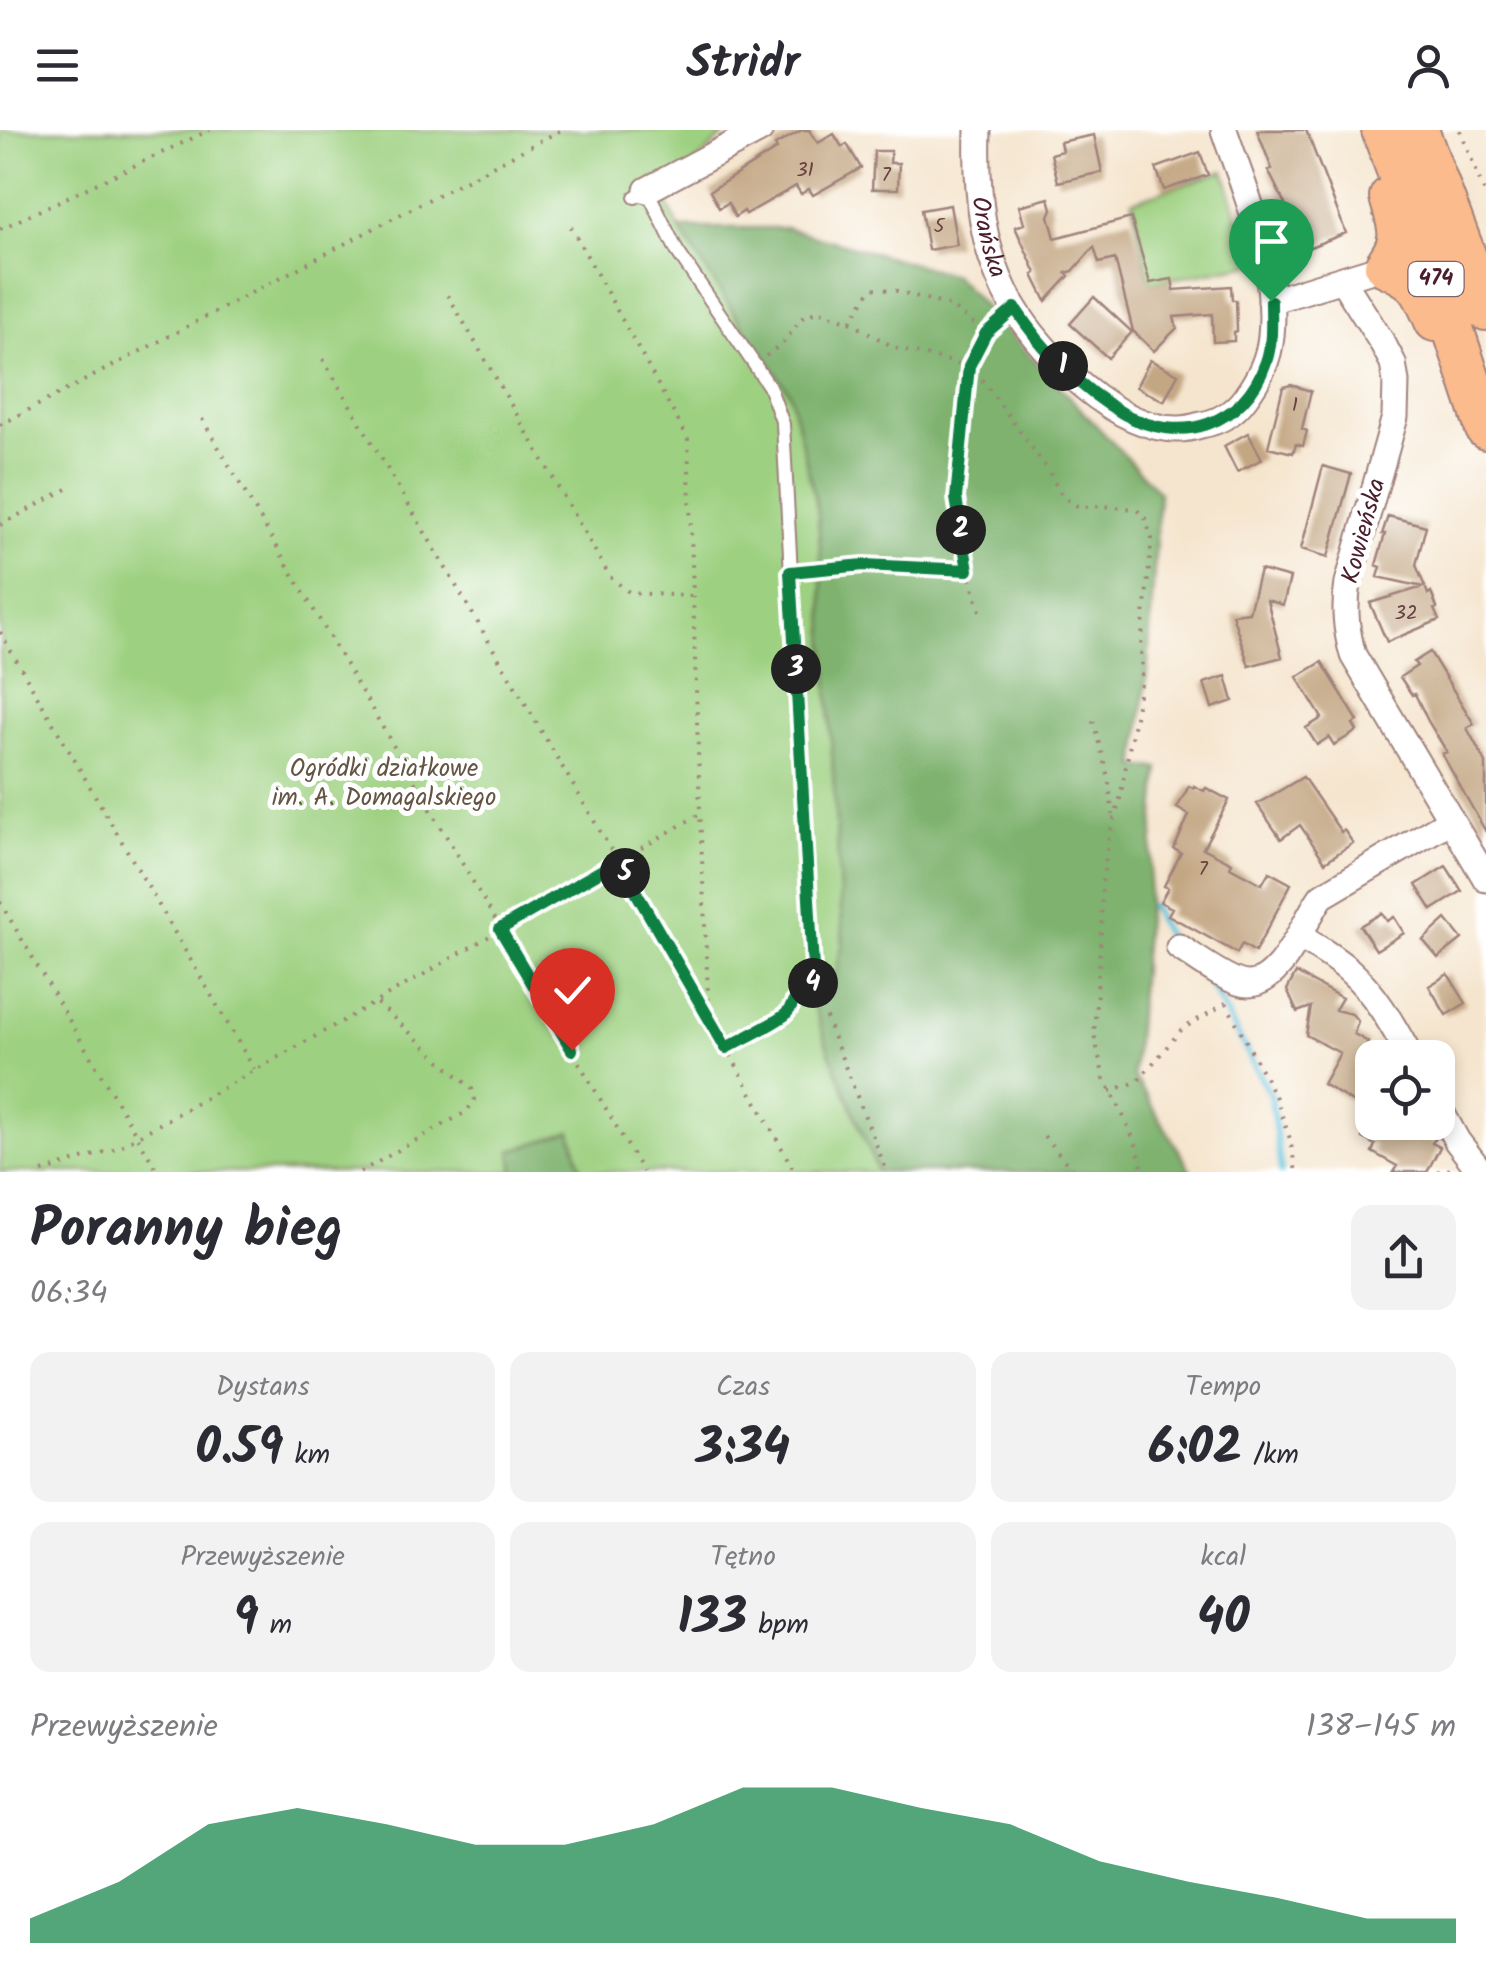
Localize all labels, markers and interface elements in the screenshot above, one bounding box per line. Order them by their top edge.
text: Stridr [686,29,800,101]
icon: menu [30,38,85,93]
icon: person [1401,38,1456,93]
house number: 31 [796,155,814,187]
house number: 7 [881,160,891,192]
street label: Orańska [960,194,1017,284]
pin [1229,199,1314,302]
house number: 5 [934,211,946,243]
icon: arrive [1244,214,1299,269]
road number: 474 [1408,262,1464,296]
pin: 1 [1038,341,1088,391]
text: 1 [1059,343,1067,388]
house number: 1 [1292,390,1298,422]
street label: Kowieńska [1331,474,1397,588]
pin: 2 [936,505,986,555]
text: 2 [953,507,969,552]
house number: 32 [1394,598,1418,630]
pin: 3 [771,644,821,694]
text: 3 [788,646,804,691]
park label: Ogródki działkowe im. A. Domagalskiego [272,749,496,818]
pin: 5 [600,848,650,898]
text: 5 [618,850,632,895]
house number: 7 [1198,854,1208,886]
pin [530,948,615,1051]
pin: 4 [788,958,838,1008]
text: 4 [805,960,821,1005]
icon: check [545,963,600,1018]
map controls [1355,1040,1455,1140]
button: locate [1355,1040,1455,1140]
text: Poranny bieg [30,1188,343,1275]
button: share [1351,1205,1456,1310]
text: 06:34 [30,1269,108,1320]
text: Dystans [216,1365,310,1410]
text: Czas [716,1365,770,1410]
text: Tempo [1185,1365,1261,1410]
text: 0.59 [195,1410,283,1490]
text: 3:34 [696,1410,790,1490]
text: 6:02 [1148,1410,1242,1490]
text: km [283,1433,330,1478]
text: /km [1242,1433,1299,1478]
text: Przewyższenie [180,1535,345,1580]
text: Tętno [710,1535,776,1580]
text: kcal [1201,1535,1246,1580]
text: 9 [233,1580,259,1660]
text: 133 [677,1580,747,1660]
text: 40 [1197,1580,1250,1660]
text: m [259,1603,292,1648]
text: bpm [747,1603,809,1648]
text: Przewyższenie [30,1702,218,1753]
text: 138–145 m [1306,1702,1456,1753]

